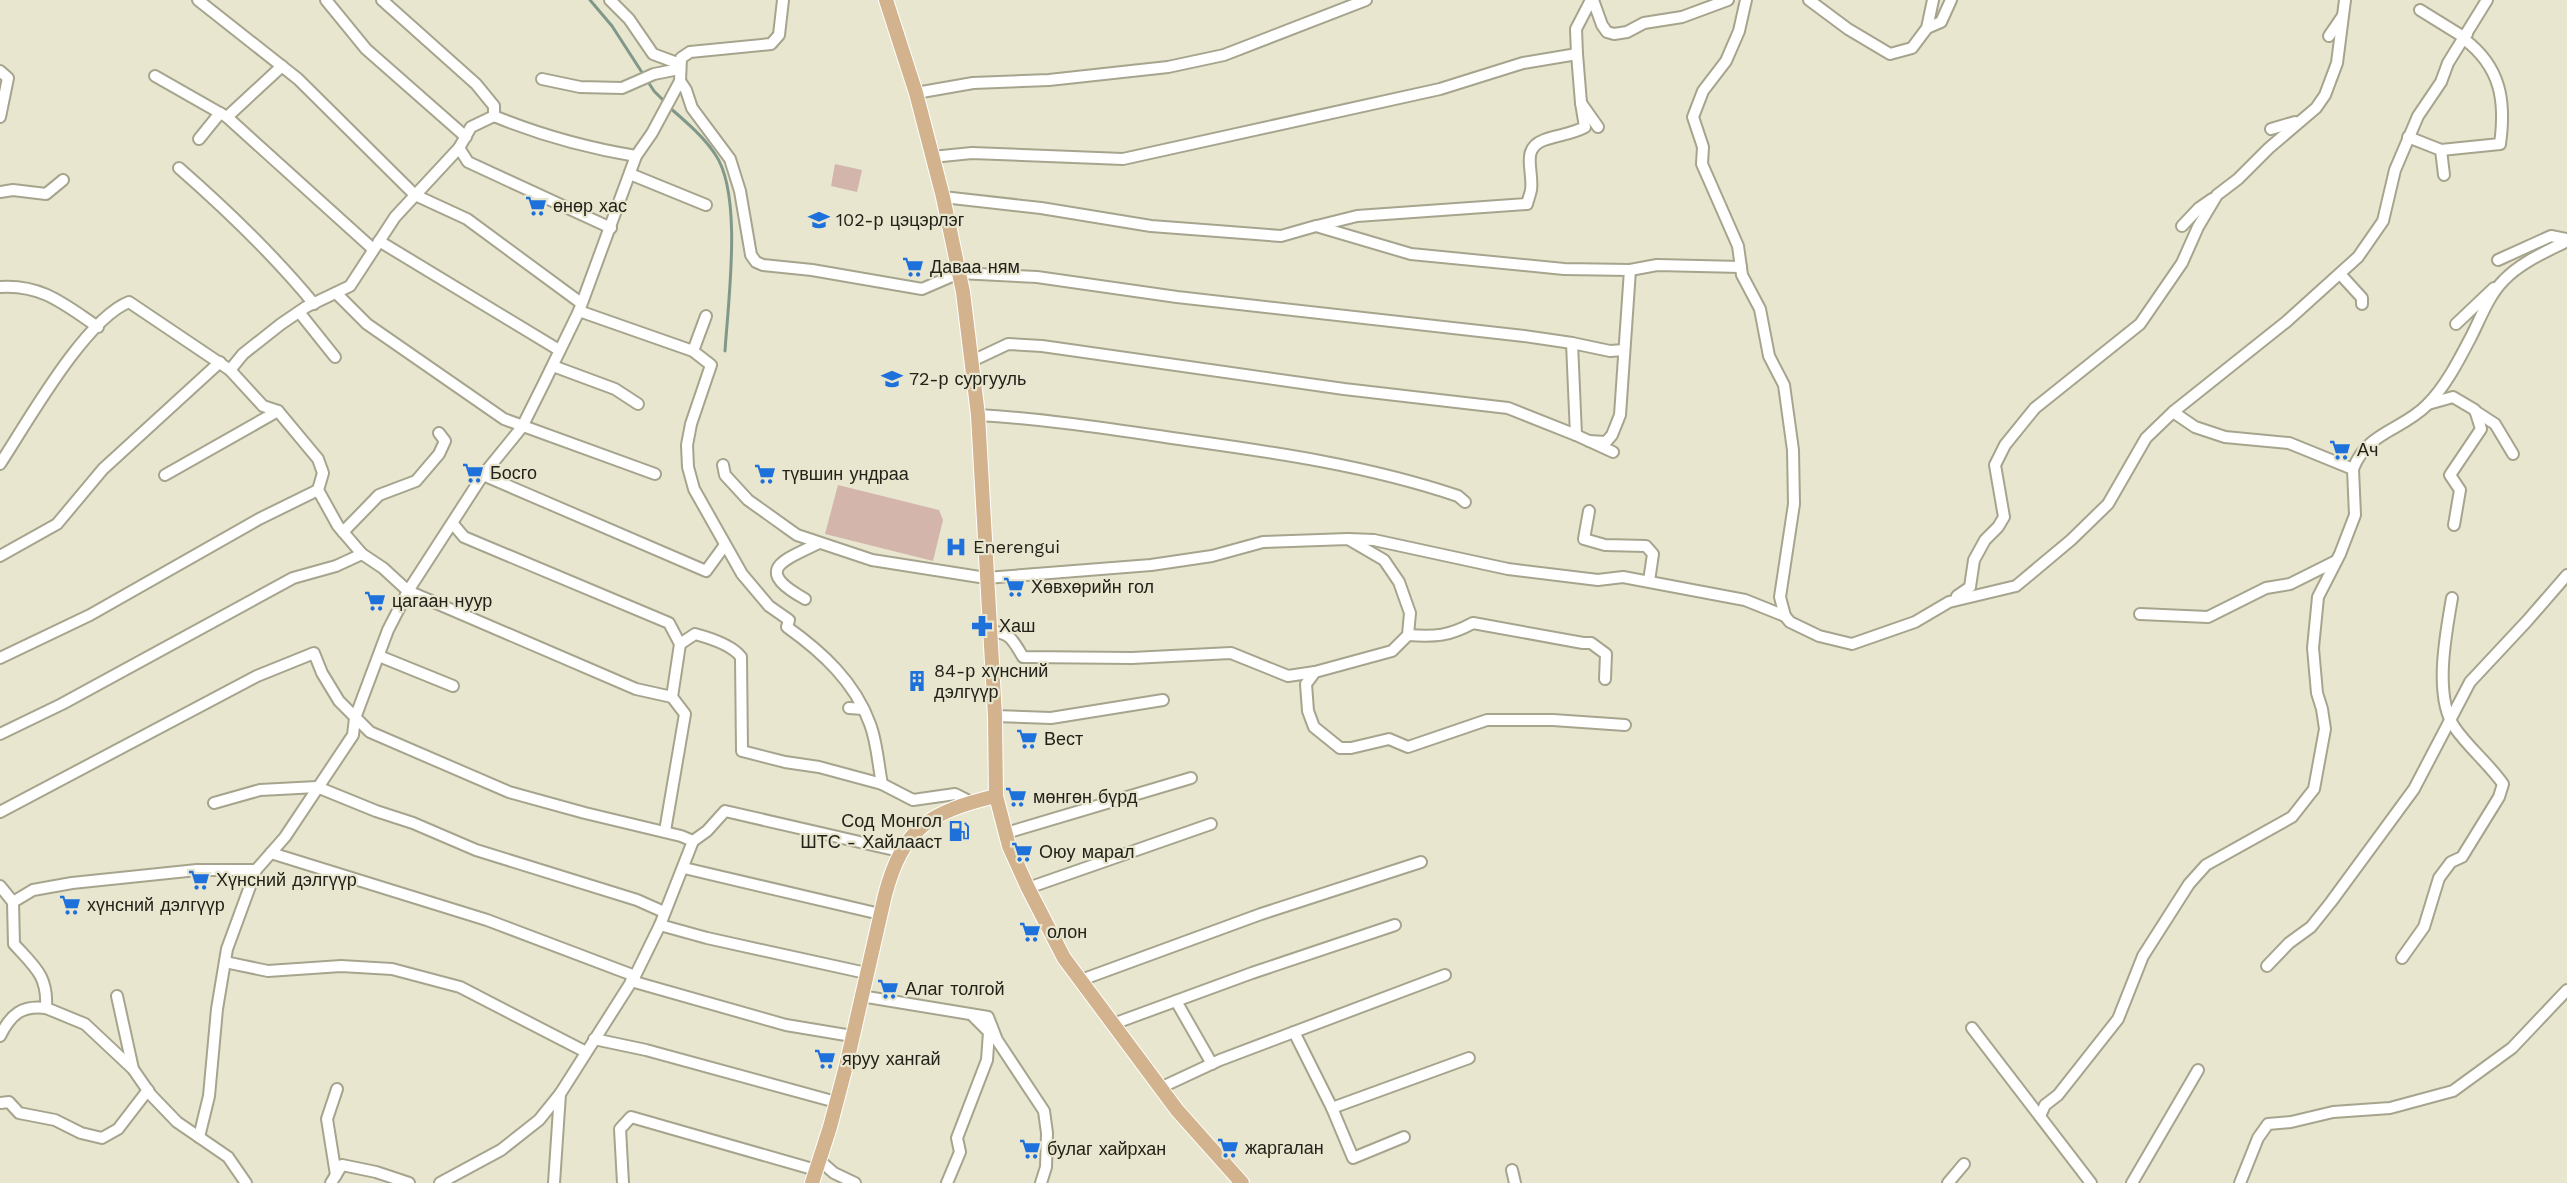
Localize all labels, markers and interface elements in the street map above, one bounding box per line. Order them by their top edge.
supermarket icon: өнөр хас [524,194,548,218]
place label: өнөр хас [553,195,627,216]
school or university icon: 102-р цэцэрлэг [807,208,831,232]
place label: 102-р цэцэрлэг [836,209,965,230]
supermarket icon: Даваа ням [901,255,925,279]
place label: Даваа ням [930,256,1020,277]
school or university icon: 72-р сургууль [880,367,904,391]
place label: 72-р сургууль [909,368,1026,389]
supermarket icon: Ач [2328,438,2352,462]
place label: Ач [2357,439,2378,460]
supermarket icon: Босго [461,461,485,485]
place label: Босго [490,462,537,483]
supermarket icon: түвшин ундраа [753,462,777,486]
place label: түвшин ундраа [782,463,910,484]
hospital icon: Enerengui [944,535,968,559]
place label: Enerengui [973,536,1060,557]
supermarket icon: Хөвхөрийн гол [1002,575,1026,599]
place label: Хөвхөрийн гол [1031,576,1154,597]
supermarket icon: цагаан нуур [363,589,387,613]
place label: цагаан нуур [392,590,492,611]
pharmacy icon: Хаш [970,614,994,638]
place label: Хаш [999,615,1035,636]
place label: 84-р хүнсний дэлгүүр [934,660,1048,702]
building icon: 84-р хүнсний дэлгүүр [905,669,929,693]
supermarket icon: Вест [1015,727,1039,751]
place label: Вест [1044,728,1083,749]
supermarket icon: мөнгөн бүрд [1004,785,1028,809]
place label: мөнгөн бүрд [1033,786,1138,807]
place label: Сод Монгол ШТС - Хайлааст [800,810,942,852]
fuel station icon: Сод Монгол ШТС - Хайлааст [947,819,971,843]
supermarket icon: Оюу марал [1010,840,1034,864]
place label: Оюу марал [1039,841,1135,862]
supermarket icon: Хүнсний дэлгүүр [187,868,211,892]
place label: Хүнсний дэлгүүр [216,869,357,890]
supermarket icon: хүнсний дэлгүүр [58,893,82,917]
place label: хүнсний дэлгүүр [87,894,225,915]
supermarket icon: олон [1018,920,1042,944]
place label: олон [1047,921,1087,942]
supermarket icon: Алаг толгой [876,977,900,1001]
place label: Алаг толгой [905,978,1005,999]
supermarket icon: яруу хангай [813,1047,837,1071]
place label: яруу хангай [842,1048,941,1069]
supermarket icon: жаргалан [1216,1136,1240,1160]
supermarket icon: булаг хайрхан [1018,1137,1042,1161]
place label: жаргалан [1245,1137,1324,1158]
place label: булаг хайрхан [1047,1138,1166,1159]

